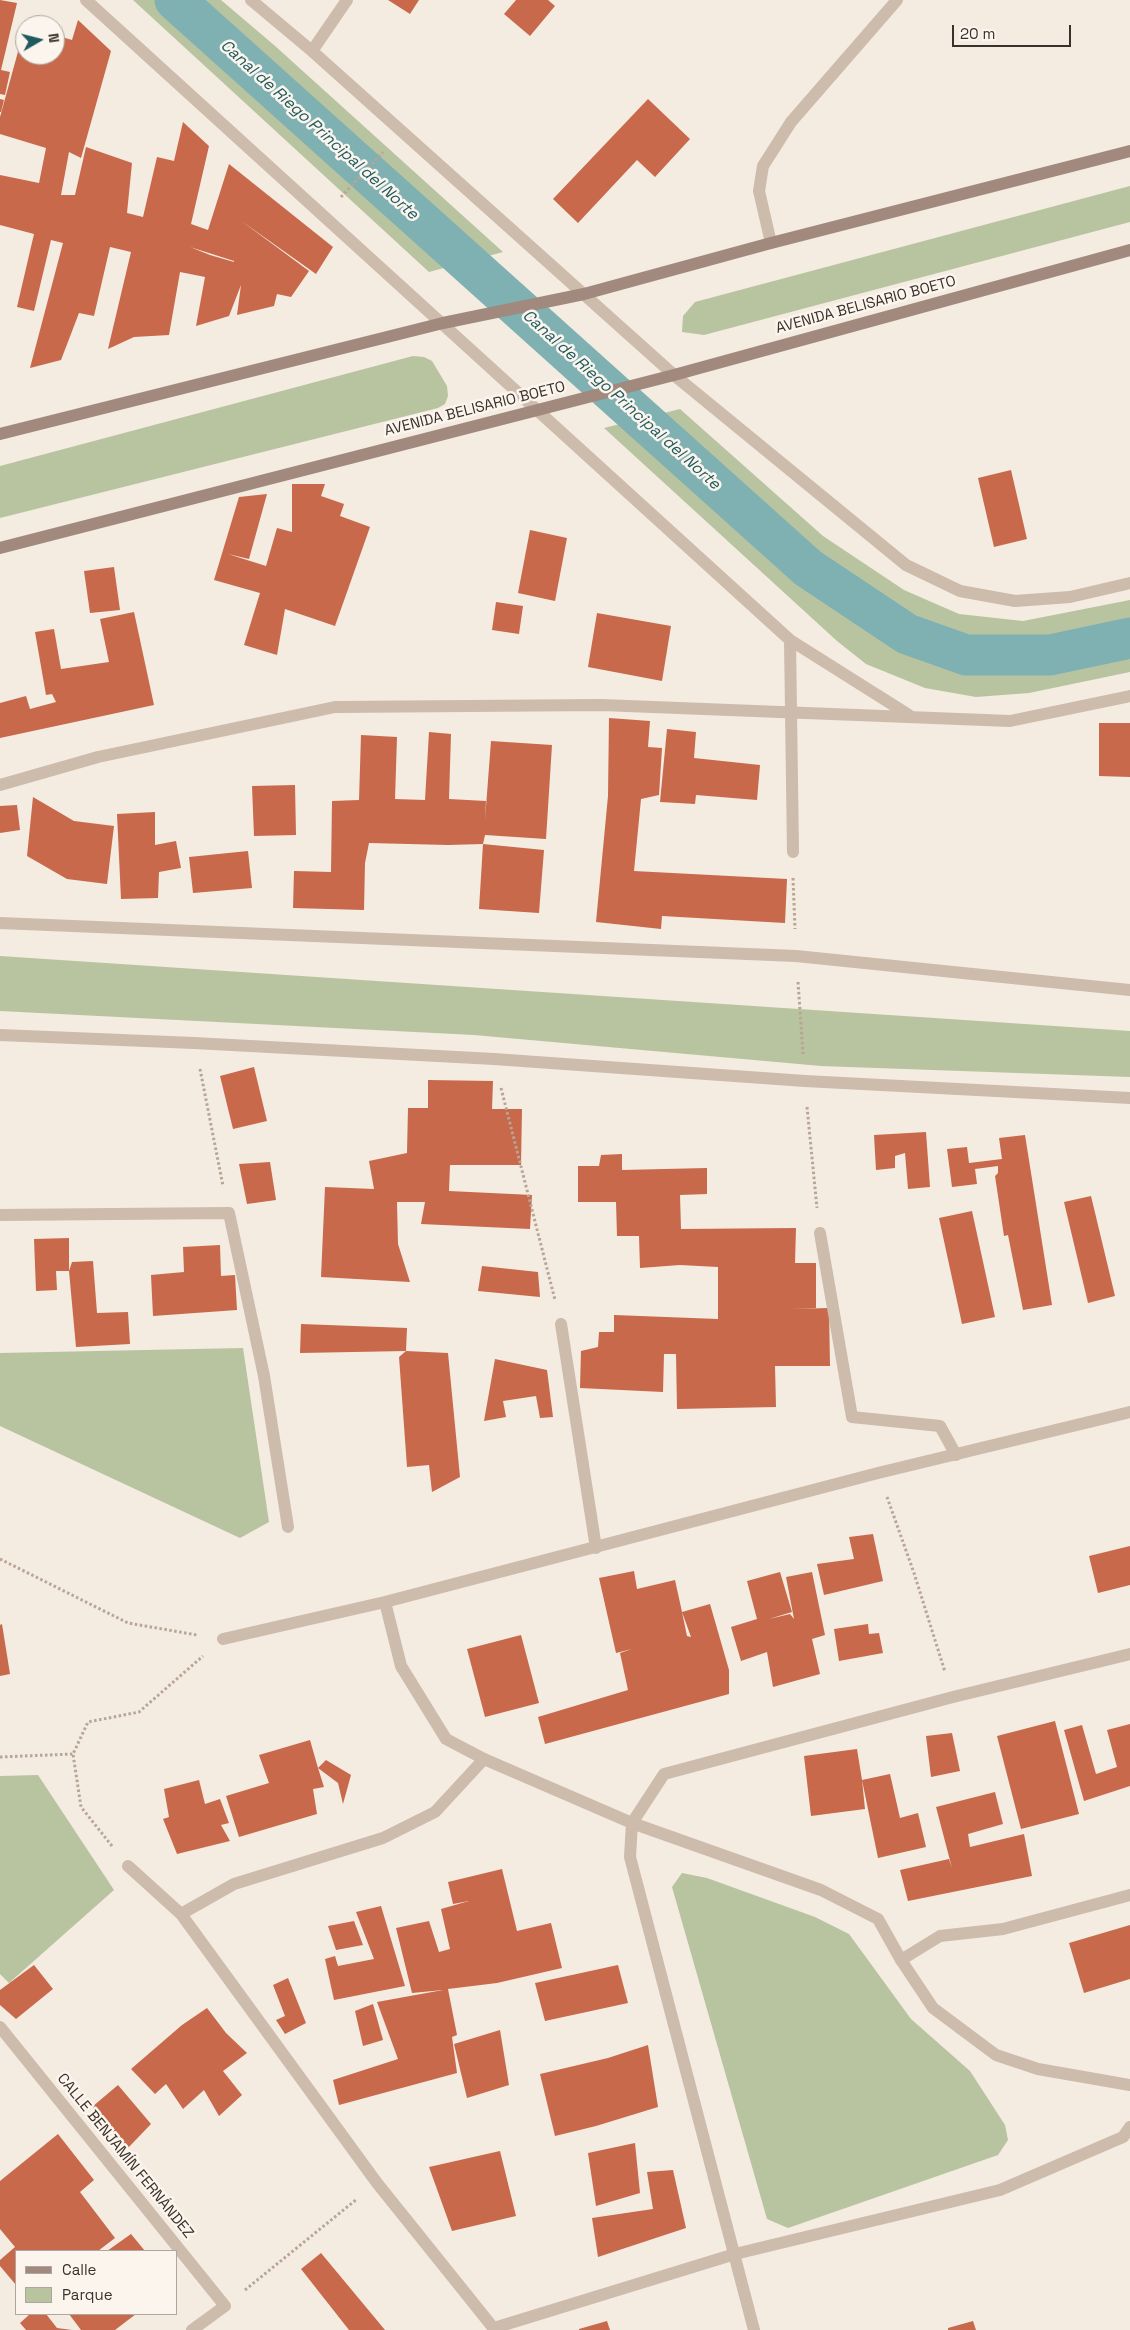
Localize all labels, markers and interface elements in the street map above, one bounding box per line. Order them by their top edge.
north arrow [15,15,65,65]
scale bar [955,15,1074,47]
text: 20 m [960,24,995,43]
text: N [44,32,63,44]
water label: Canal de Riego Principal del Norte [216,36,422,224]
street label: AVENIDA BELISARIO BOETO [774,272,958,338]
water label: Canal de Riego Principal del Norte [518,306,724,494]
street label: AVENIDA BELISARIO BOETO [383,378,567,440]
street label: CALLE BENJAMÍN FERNÁNDEZ [53,2070,197,2242]
legend [15,2250,178,2315]
text: Calle [62,2260,97,2279]
text: Parque [62,2285,113,2304]

